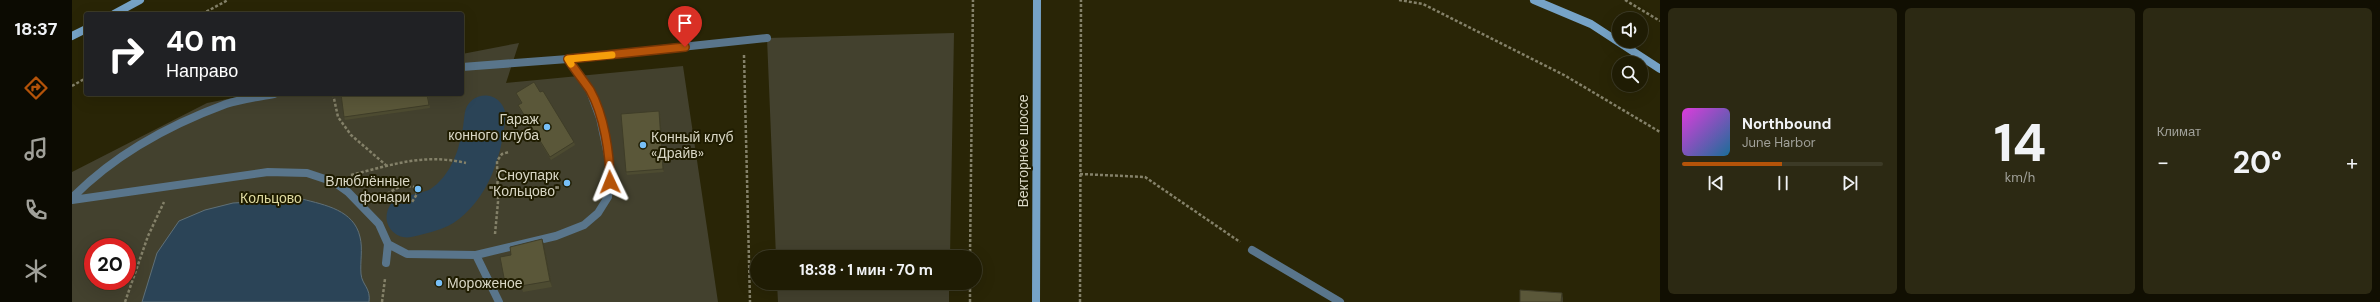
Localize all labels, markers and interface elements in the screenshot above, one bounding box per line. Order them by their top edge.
pin [668,6,702,47]
icon: arrive [674,12,696,34]
map controls [1612,12,1648,92]
button: sound [1612,12,1648,48]
text: 18:37 [15,17,57,41]
text: 40 m [166,23,237,60]
icon: right [100,28,152,80]
button: search [1612,56,1648,92]
text: Направо [166,59,238,83]
icon: directions [22,74,50,102]
street label: Векторное шоссе [1014,94,1032,208]
text: 14 [1994,109,2046,177]
place label: Гараж конного клуба [448,110,540,144]
text: Northbound [1742,114,1831,134]
marker: Гараж конного клуба [542,122,552,132]
text: Климат [2157,123,2201,140]
place label: Конный клуб «Драйв» [651,128,734,162]
text: June Harbor [1742,134,1816,151]
icon: music [22,135,50,163]
marker: Конный клуб «Драйв» [638,140,648,150]
text: 20° [2233,143,2282,182]
text: − [2157,148,2169,177]
text: + [2346,148,2358,177]
position arrow [589,161,631,203]
place label: Сноупарк "Кольцово" [489,166,560,200]
text: km/h [2005,169,2035,186]
place label: Влюблённые фонари [325,172,410,206]
icon: previous [1705,172,1727,194]
icon: pause [1772,172,1794,194]
icon: next [1839,172,1861,194]
marker: Сноупарк "Кольцово" [562,178,572,188]
marker: Влюблённые фонари [413,184,423,194]
park label: Кольцово [240,189,302,207]
icon: phone [22,196,50,224]
speed limit sign: 20 [84,238,136,290]
icon: climate [22,257,50,285]
text: 18:38 · 1 мин · 70 m [799,260,933,280]
place label: Мороженое [447,274,523,292]
marker: Мороженое [434,278,444,288]

